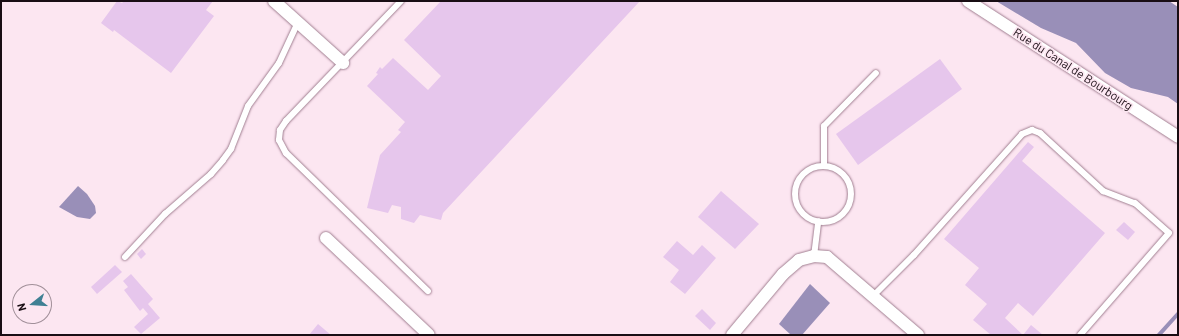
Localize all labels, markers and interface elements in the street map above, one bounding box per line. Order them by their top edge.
street label: Rue du Canal de Bourbourg [1011,25,1135,113]
north arrow [12,284,52,324]
text: N [14,302,28,313]

